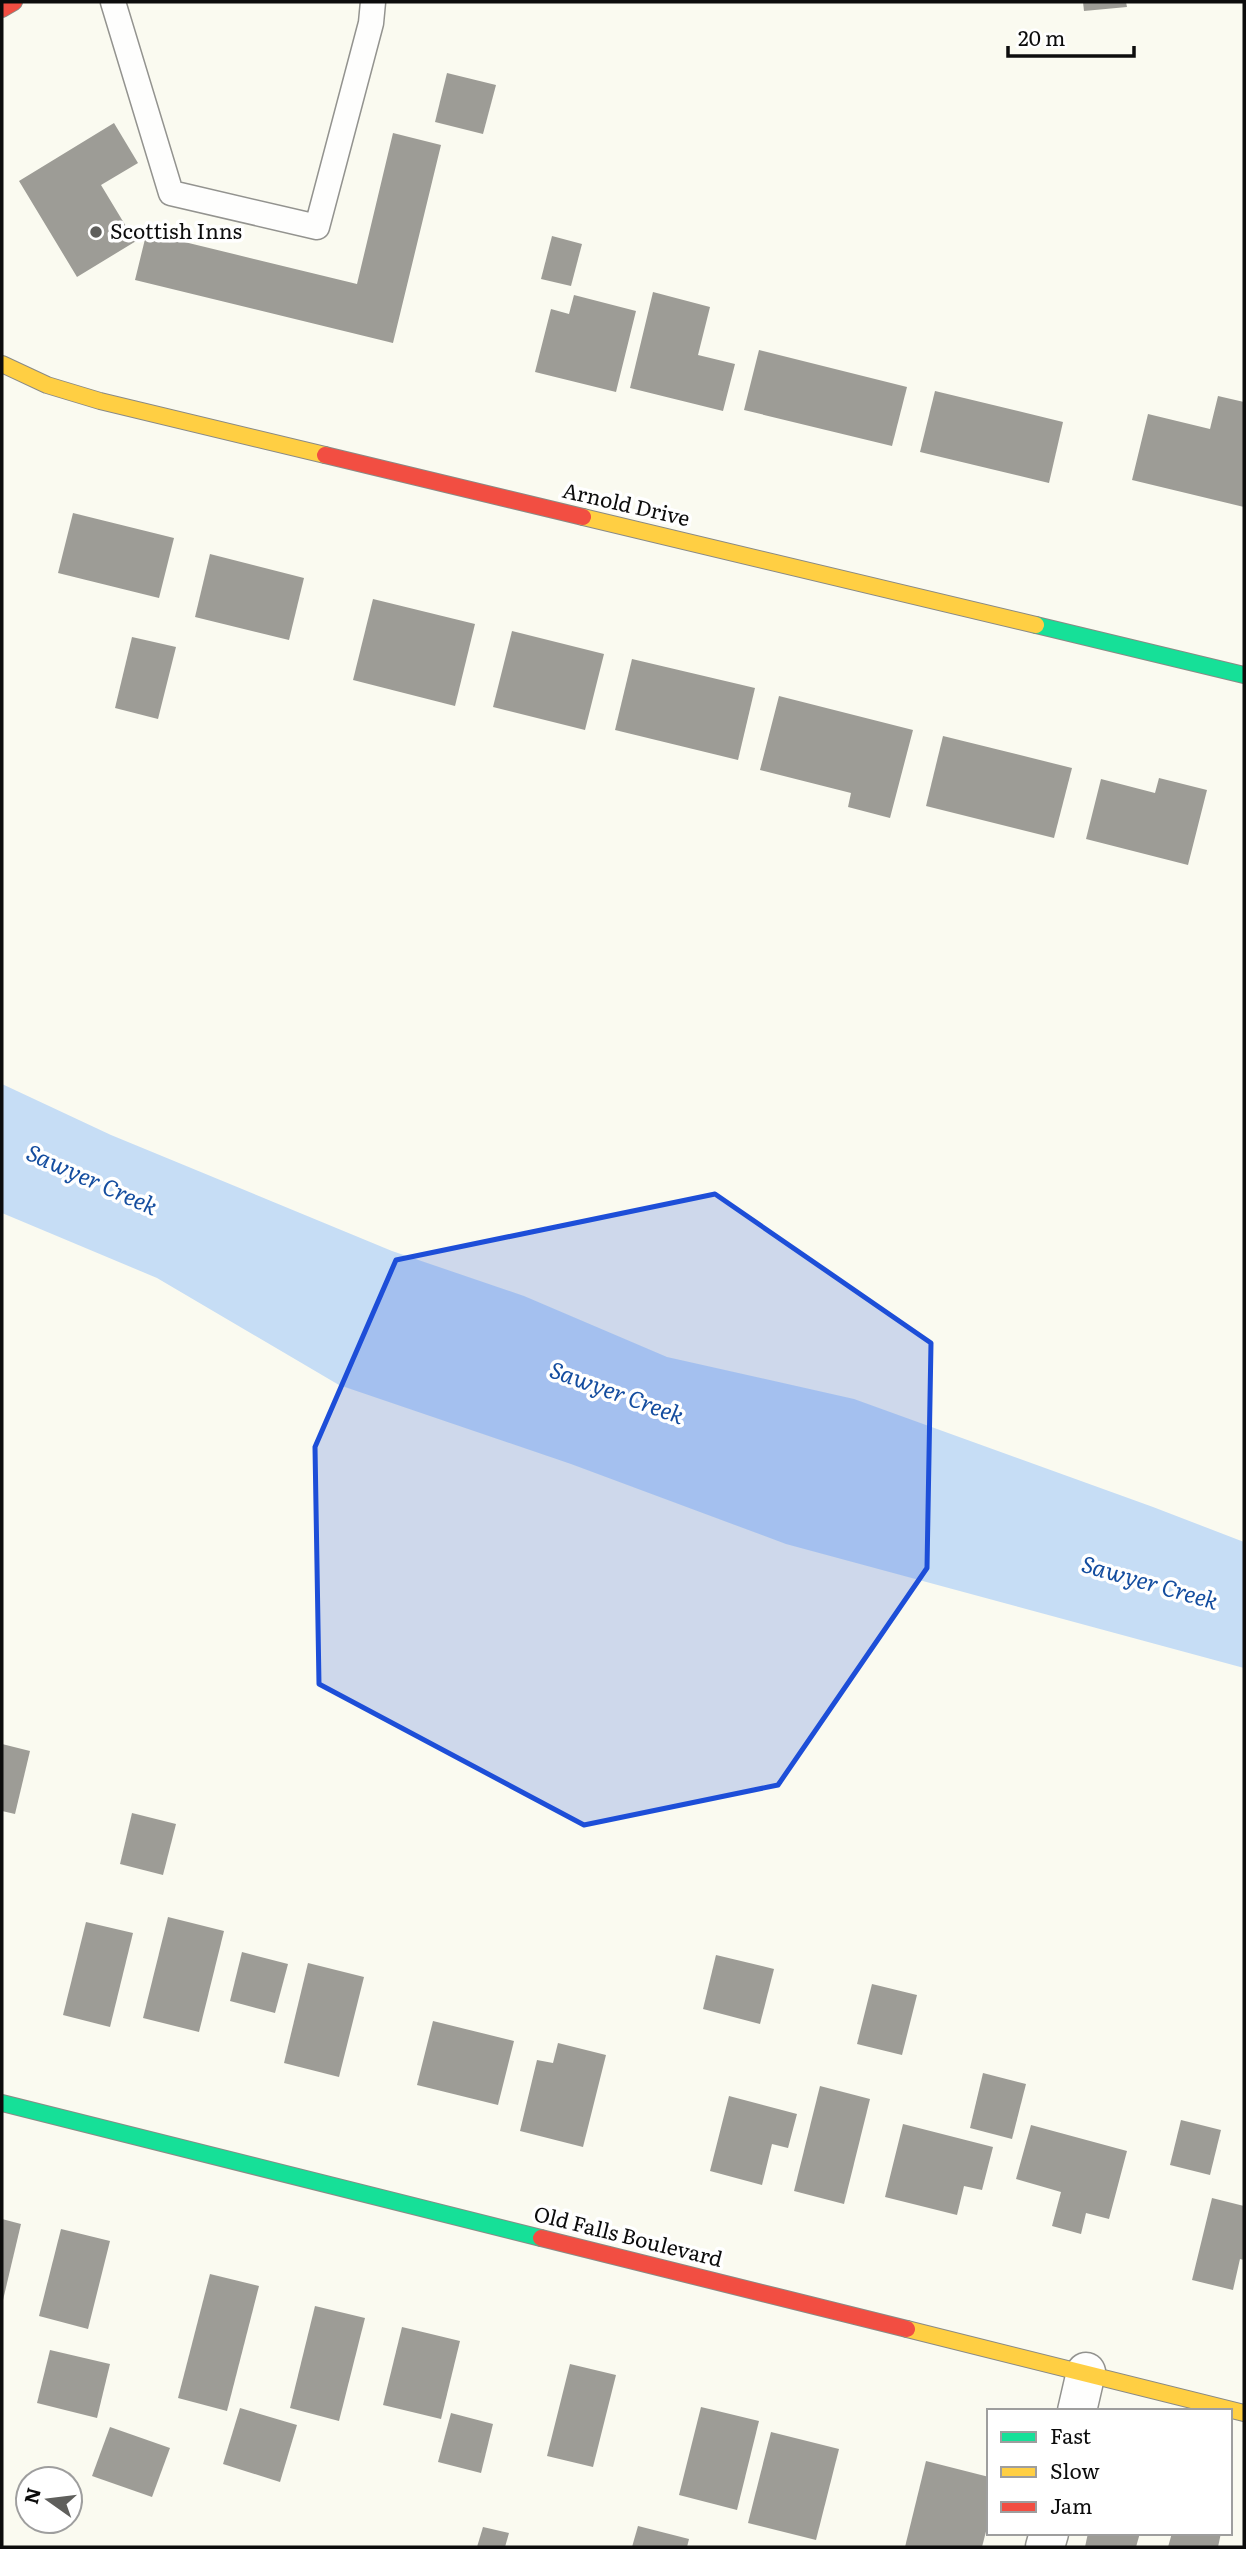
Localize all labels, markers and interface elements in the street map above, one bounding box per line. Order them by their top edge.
scale bar [1008,14,1134,58]
text: 20 m [1018,21,1065,52]
place label: Scottish Inns [110,214,242,245]
marker: Scottish Inns [88,224,104,240]
street label: Arnold Drive [560,473,693,532]
water label: Sawyer Creek [22,1134,164,1222]
water label: Sawyer Creek [546,1351,690,1431]
water label: Sawyer Creek [1078,1545,1223,1617]
street label: Old Falls Boulevard [531,2196,726,2273]
legend [987,2409,1232,2535]
text: Fast [1050,2419,1091,2450]
text: Slow [1050,2454,1100,2485]
north arrow [14,2465,84,2535]
text: N [16,2484,47,2507]
text: Jam [1050,2489,1092,2520]

